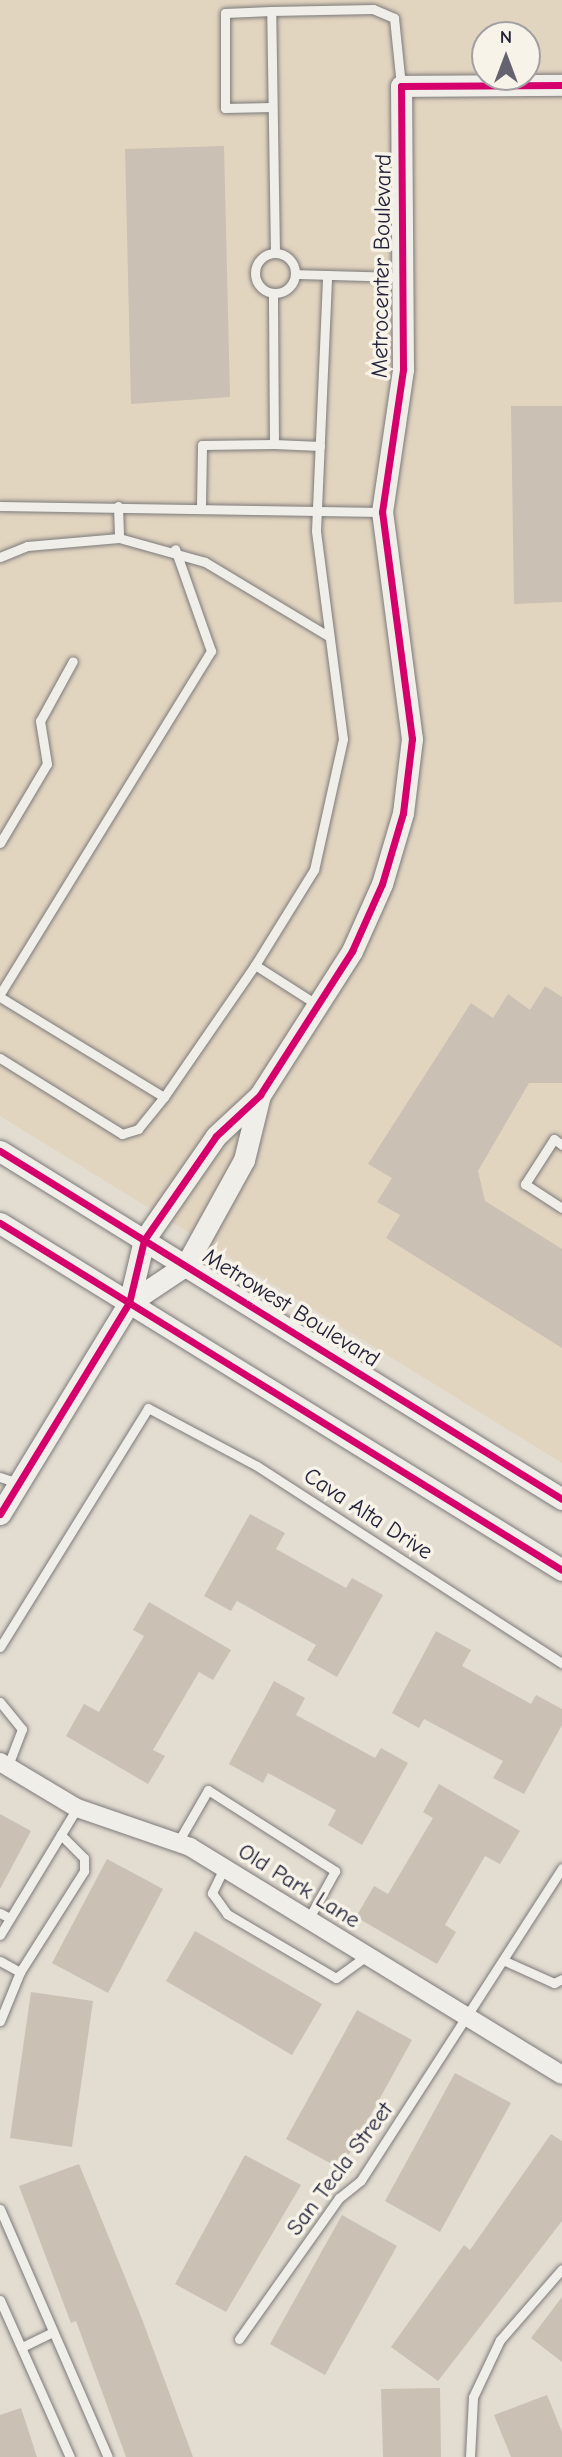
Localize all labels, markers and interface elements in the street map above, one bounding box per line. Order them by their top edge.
north arrow [471,21,541,91]
text: N [500,26,512,48]
street label: Metrocenter Boulevard [366,154,398,378]
street label: Metrowest Boulevard [198,1242,384,1374]
street label: Cava Alta Drive [298,1462,438,1566]
street label: Old Park Lane [233,1838,365,1934]
street label: San Tecla Street [281,2097,399,2241]

